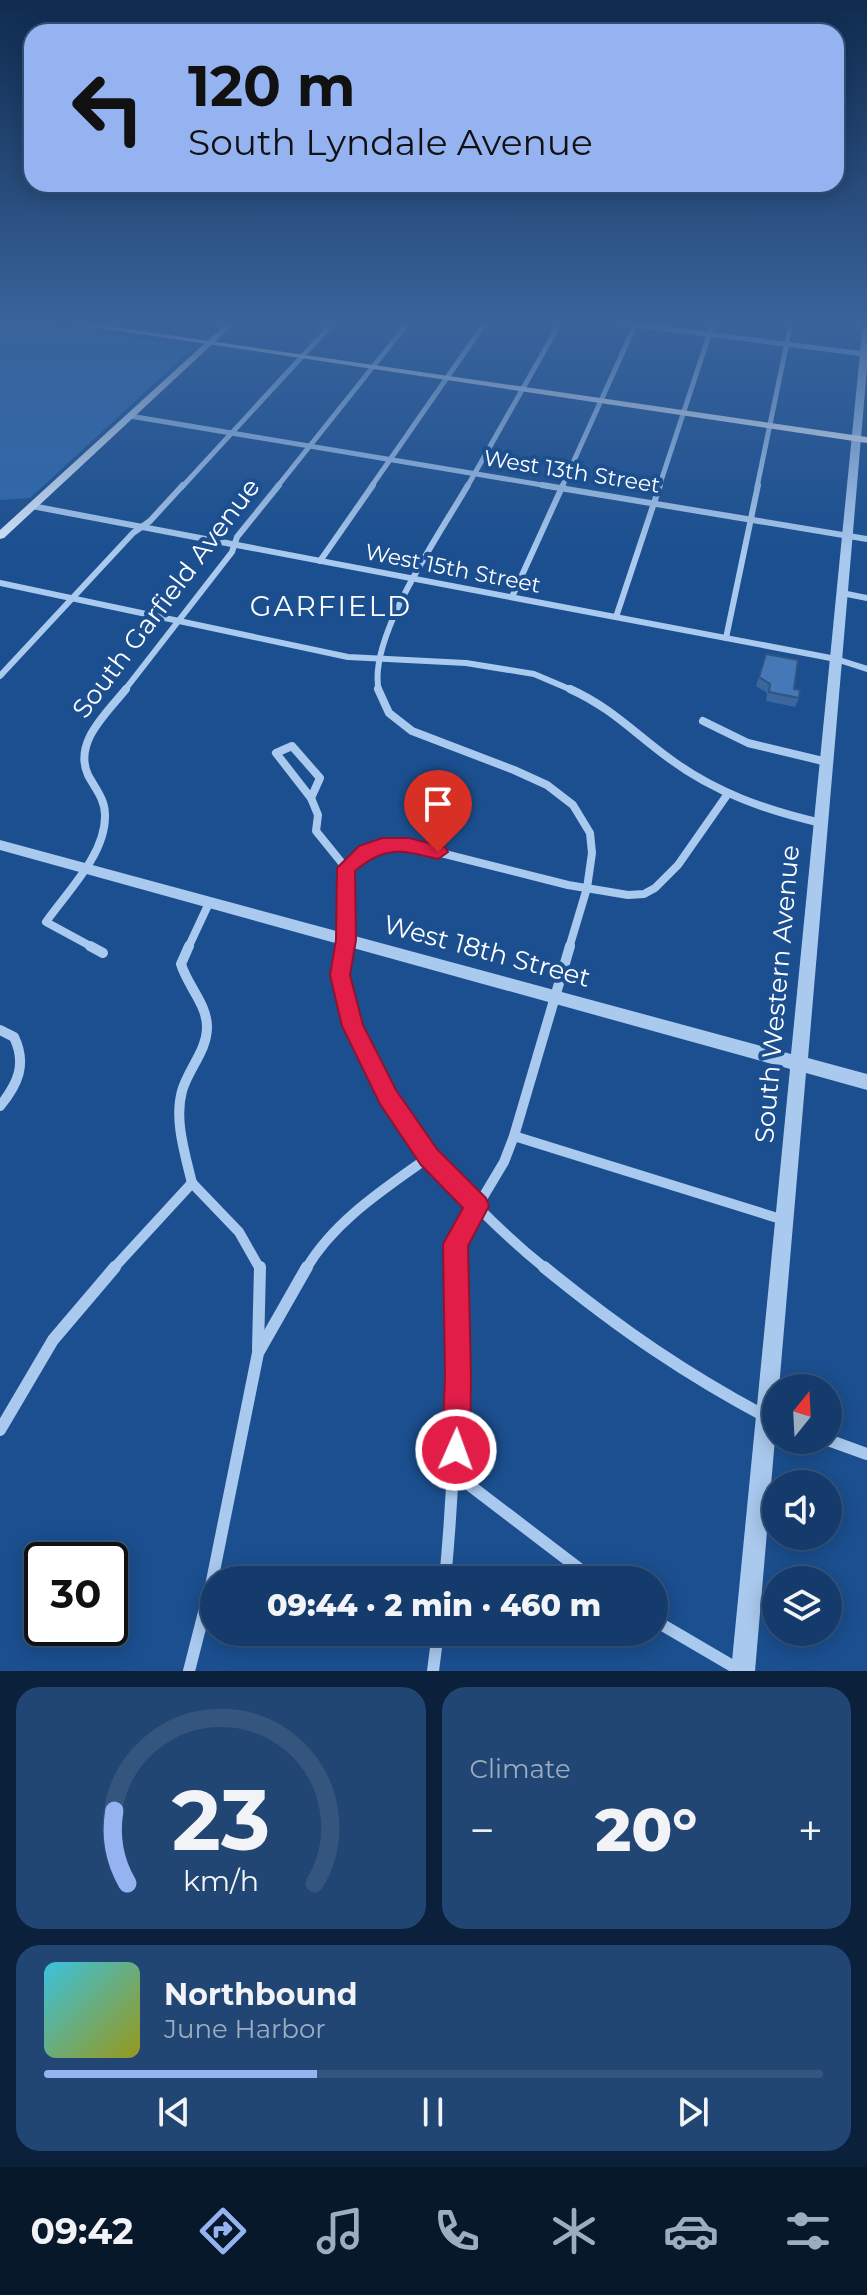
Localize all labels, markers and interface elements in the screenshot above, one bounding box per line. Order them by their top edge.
text: 120 m [188,52,356,120]
icon: left [56,56,160,160]
text: South Lyndale Avenue [188,120,593,164]
street label: West 13th Street [482,444,662,499]
street label: South Garfield Avenue [65,472,267,724]
street label: West 15th Street [363,538,543,599]
district label: GARFIELD [250,589,412,623]
pin [404,770,472,852]
icon: arrive [416,782,460,826]
street label: South Western Avenue [748,844,806,1144]
street label: West 18th Street [380,908,594,994]
north arrow [762,1374,842,1454]
map controls [762,1374,842,1646]
position arrow [414,1408,498,1492]
button: sound [762,1470,842,1550]
speed limit sign: 30 [24,1542,128,1646]
button: layers [762,1566,842,1646]
text: 09:44 · 2 min · 460 m [267,1587,601,1624]
text: Climate [470,1753,571,1785]
text: 23 [172,1769,270,1871]
text: 20° [595,1793,697,1866]
text: − [470,1803,495,1857]
text: + [798,1803,823,1857]
text: km/h [183,1863,259,1898]
text: Northbound [164,1976,358,2013]
text: June Harbor [164,2013,326,2045]
icon: previous [152,2090,196,2134]
icon: pause [411,2090,455,2134]
icon: next [671,2090,715,2134]
icon: directions [195,2203,251,2259]
icon: music [312,2203,368,2259]
icon: phone [429,2203,485,2259]
icon: climate [546,2203,602,2259]
icon: car [663,2203,719,2259]
icon: filters [780,2203,836,2259]
text: 09:42 [31,2209,133,2253]

